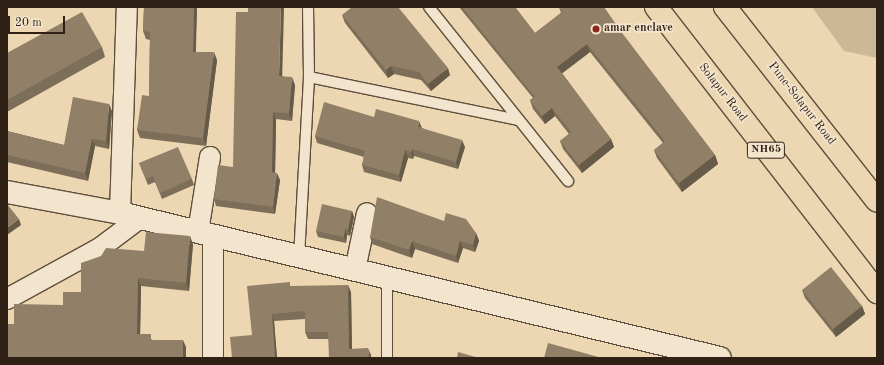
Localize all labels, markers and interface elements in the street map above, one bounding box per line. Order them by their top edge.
scale bar [10,8,67,34]
text: 20 m [15,17,42,29]
place label: amar enclave [604,22,673,36]
marker: amar enclave [591,24,601,34]
street label: Pune-Solapur Road [764,60,838,148]
street label: Solapur Road [695,61,749,125]
road number: NH65 [746,141,786,159]

